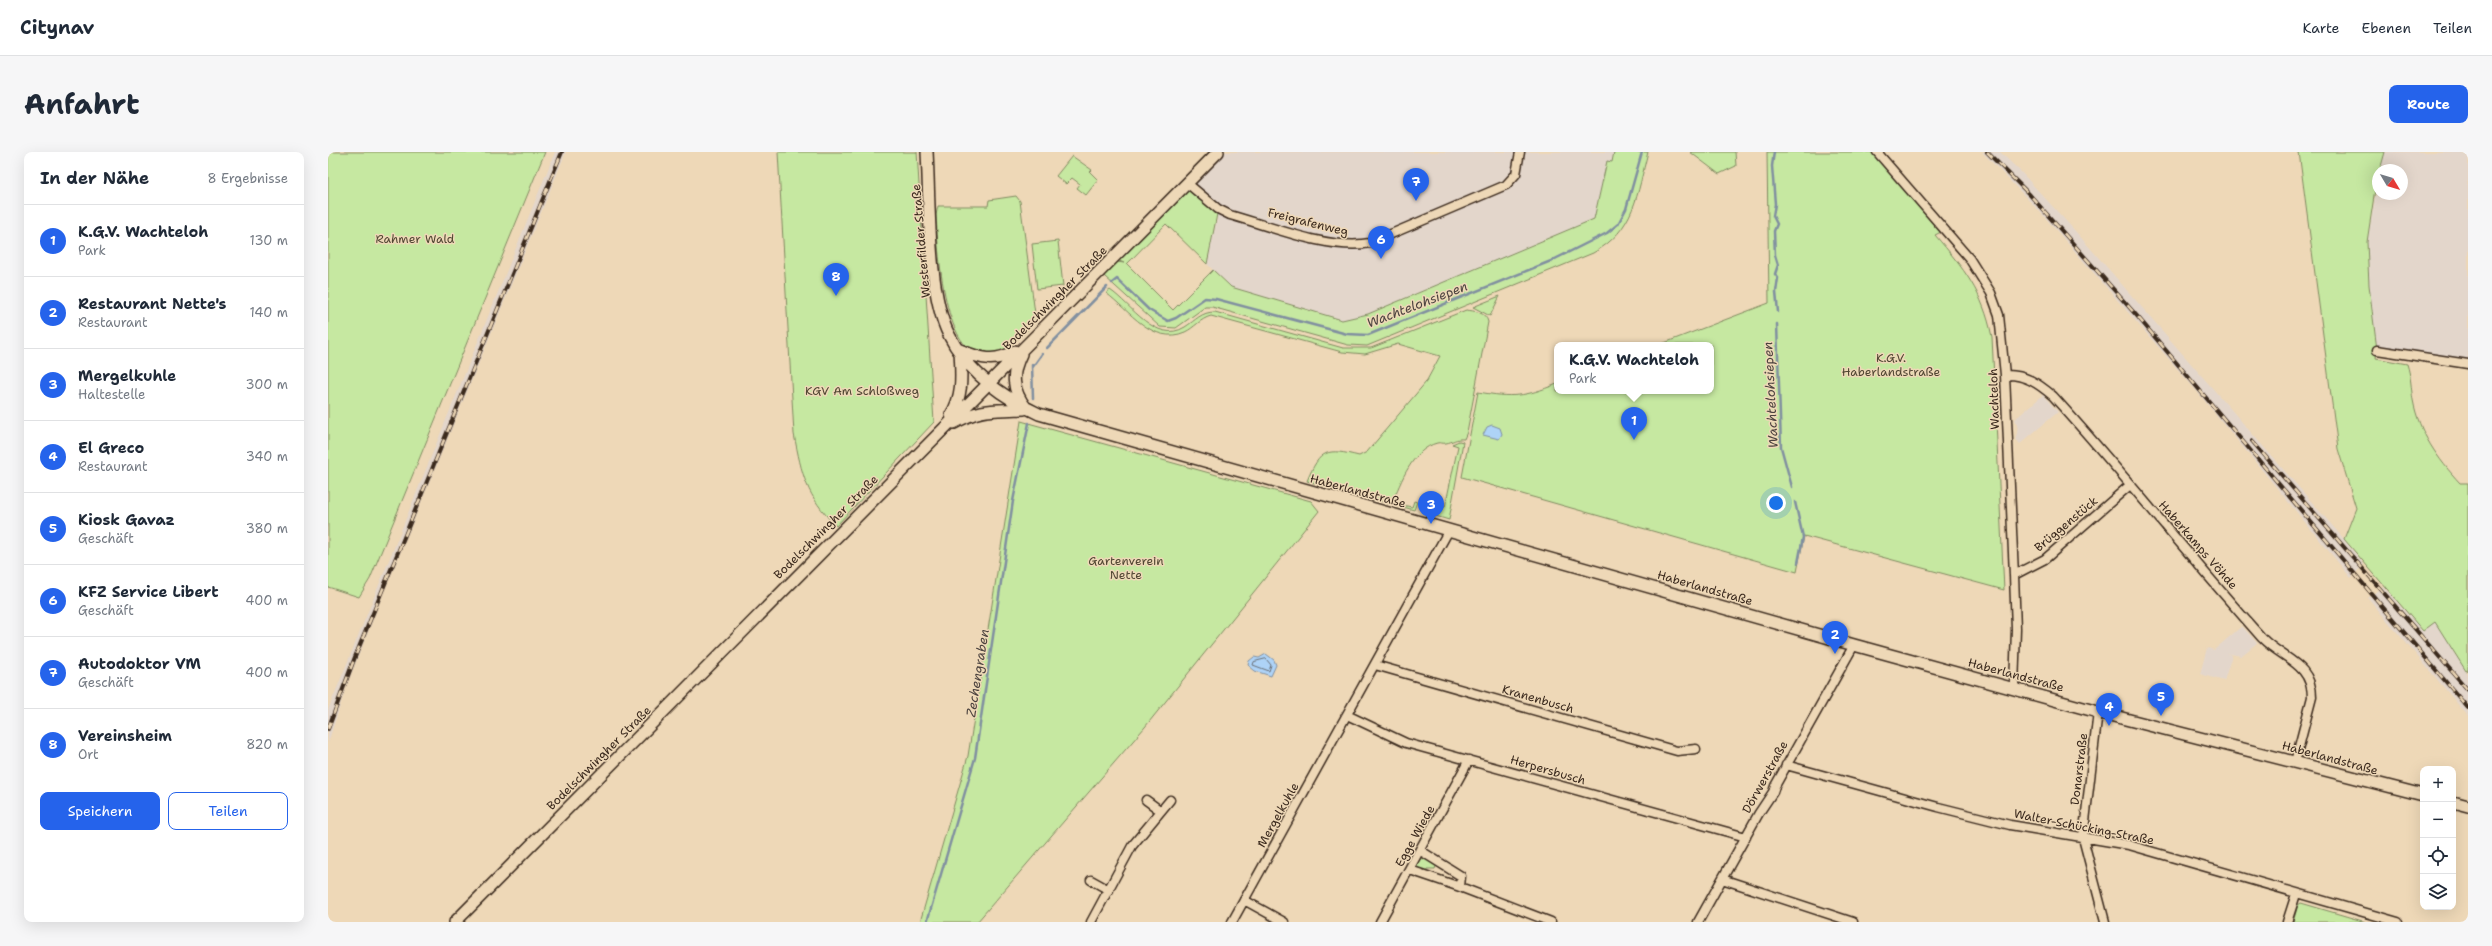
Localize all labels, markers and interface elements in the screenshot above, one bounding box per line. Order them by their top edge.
text: Citynav [20,15,94,40]
text: Karte [2303,19,2340,37]
text: Ebenen [2362,19,2411,37]
text: Teilen [2433,19,2472,37]
text: Anfahrt [24,85,140,123]
button: Route [2389,85,2468,123]
north arrow [2372,164,2408,200]
text: In der Nähe [40,167,149,189]
pin: 7 [1403,168,1429,201]
text: 8 Ergebnisse [208,170,288,187]
street label: Westerfilder Straße [908,183,934,299]
street label: Freigrafenweg [1266,204,1350,240]
text: K.G.V. Wachteloh [78,222,208,242]
pin: 6 [1368,226,1394,259]
park label: Rahmer Wald [376,231,455,247]
text: 1 [50,232,56,249]
text: 130 m [250,232,288,249]
text: Park [78,242,106,259]
street label: Bodelschwingher Straße [999,242,1111,354]
pin: 8 [823,263,849,296]
water label: Wachtelohsiepen [1364,277,1470,332]
text: Restaurant Nette's [78,294,227,314]
text: 2 [48,304,58,321]
text: 140 m [249,304,288,321]
text: Restaurant [78,314,148,331]
water label: Wachtelohsiepen [1759,341,1782,449]
popup [1554,342,1714,394]
text: K.G.V. Wachteloh [1569,350,1699,370]
park label: K.G.V. Haberlandstraße [1842,350,1941,380]
text: Mergelkuhle [78,366,176,386]
street label: Wachteloh [1985,368,2003,430]
text: Park [1569,370,1597,387]
text: 3 [48,376,58,393]
text: 300 m [245,376,288,393]
park label: KGV Am Schloßweg [805,383,919,399]
text: Haltestelle [78,386,145,403]
pin: 1 [1621,407,1647,440]
text: El Greco [78,438,144,458]
text: 4 [48,448,58,465]
text: 340 m [246,448,288,465]
text: Restaurant [78,458,148,475]
street label: Haberlandstraße [1308,470,1408,512]
street label: Bodelschwingher Straße [770,471,882,583]
pin: 3 [1418,491,1444,524]
your location [1766,493,1786,513]
street label: Brüggenstück [2031,493,2101,555]
street label: Haberkamps Vöhde [2155,497,2241,593]
text: Kiosk Gavaz [78,510,175,530]
text: 5 [49,520,57,537]
text: 380 m [246,520,288,537]
text: Geschäft [78,530,134,547]
park label: Gartenverein Nette [1088,553,1164,583]
street label: Haberlandstraße [1655,567,1755,609]
text: KFZ Service Libert [78,582,218,602]
text: 6 [48,592,58,609]
text: 400 m [245,592,288,609]
text: Geschäft [78,602,134,619]
pin: 2 [1822,621,1848,654]
water label: Zechengraben [962,628,993,718]
text: Autodoktor VM [78,654,201,674]
street label: Haberlandstraße [1966,654,2066,696]
text: 7 [48,664,58,681]
text: 400 m [245,664,288,681]
text: Geschäft [78,674,134,691]
street label: Kranenbusch [1500,681,1576,717]
pin: 5 [2148,683,2174,716]
pin: 4 [2096,693,2122,726]
street label: Bodelschwingher Straße [543,702,655,814]
text: Vereinsheim [78,726,172,746]
street label: Donarstraße [2067,732,2091,806]
text: 8 [48,736,58,753]
text: 820 m [246,736,288,753]
street label: Haberlandstraße [2280,737,2380,779]
street label: Dörwerstraße [1738,738,1792,816]
text: Ort [78,746,99,763]
street label: Herpersbusch [1508,752,1588,788]
map controls [2420,766,2456,910]
button: + [2420,766,2456,802]
street label: Mergelkuhle [1254,780,1303,850]
button: Speichern [40,792,160,830]
button: Teilen [168,792,288,830]
street label: Egge Wiede [1391,802,1439,870]
button: − [2420,802,2456,838]
street label: Walter-Schücking-Straße [2012,806,2156,848]
button: locate [2420,838,2456,874]
button: layers [2420,874,2456,910]

